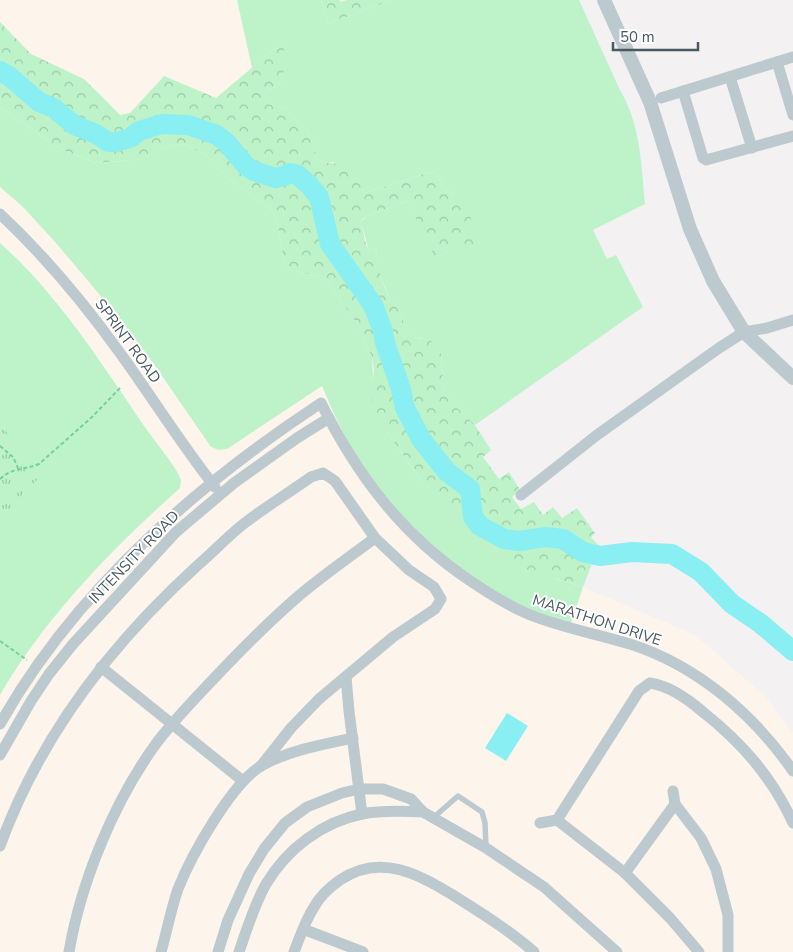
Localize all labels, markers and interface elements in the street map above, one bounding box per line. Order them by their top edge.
scale bar [613,20,698,52]
text: 50 m [620,27,655,47]
street label: SPRINT ROAD [91,295,165,387]
street label: INTENSITY ROAD [84,506,184,608]
street label: MARATHON DRIVE [530,590,664,650]

